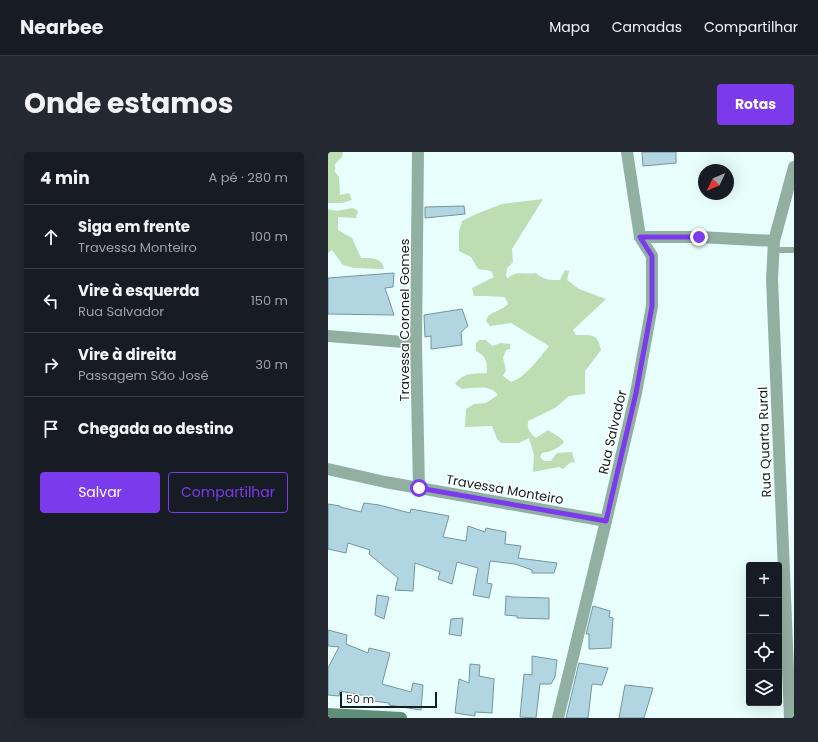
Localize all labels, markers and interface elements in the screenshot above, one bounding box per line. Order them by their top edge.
text: Nearbee [20,14,103,41]
text: Mapa [549,17,590,37]
text: Camadas [612,17,682,37]
text: Compartilhar [704,17,798,37]
text: Onde estamos [24,84,233,123]
button: Rotas [717,84,794,125]
north arrow [698,164,734,200]
text: 4 min [40,166,90,190]
text: A pé · 280 m [209,168,288,187]
text: Siga em frente [78,216,190,237]
icon: ahead [40,226,62,248]
text: 100 m [251,227,288,246]
route end [690,228,708,246]
text: Travessa Monteiro [78,238,197,257]
street label: Travessa Coronel Gomes [395,238,414,402]
text: Vire à esquerda [78,280,200,301]
icon: left [40,290,62,312]
text: 150 m [251,291,288,310]
text: Rua Salvador [78,302,164,321]
text: Vire à direita [78,344,177,365]
icon: right [40,354,62,376]
text: 30 m [255,355,288,374]
text: Passagem São José [78,366,209,385]
street label: Rua Quarta Rural [753,386,776,498]
street label: Rua Salvador [594,388,631,476]
icon: arrive [40,418,62,440]
text: Chegada ao destino [78,418,234,439]
street label: Travessa Monteiro [445,470,565,509]
button: Salvar [40,472,160,513]
button: Compartilhar [168,472,288,513]
route start [410,479,428,497]
map controls [746,562,782,706]
button: + [746,562,782,598]
button: − [746,598,782,634]
button: locate [746,634,782,670]
button: layers [746,670,782,706]
scale bar [340,690,437,709]
text: 50 m [346,691,374,707]

